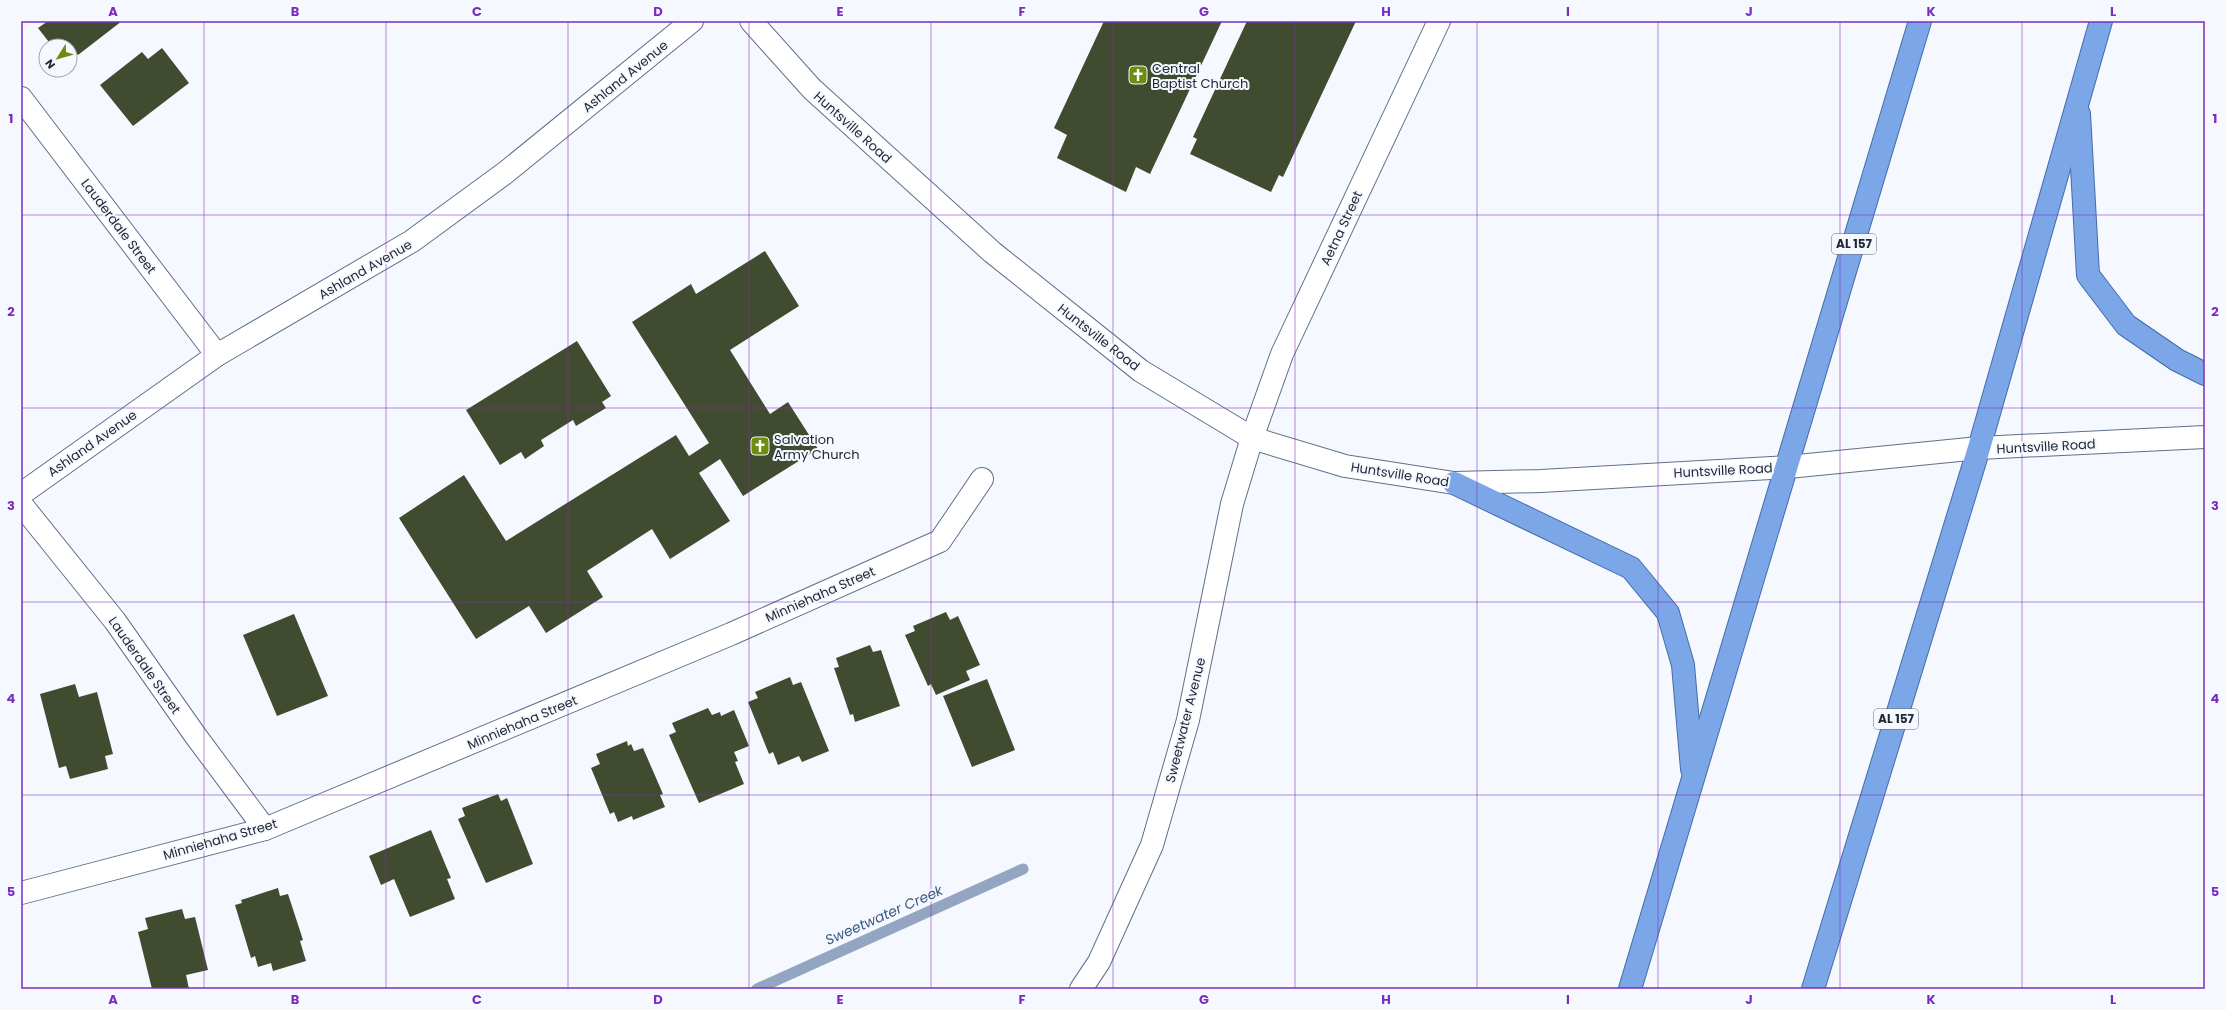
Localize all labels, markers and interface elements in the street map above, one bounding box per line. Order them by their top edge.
text: A [108,2,118,21]
text: B [291,2,300,21]
text: C [472,2,482,21]
text: D [653,2,663,21]
text: E [836,2,844,21]
text: F [1018,2,1026,21]
text: G [1199,2,1209,21]
text: H [1381,2,1391,21]
text: I [1566,2,1570,21]
text: J [1745,2,1753,21]
text: K [1926,2,1936,21]
text: L [2110,2,2116,21]
street label: Ashland Avenue [578,36,672,117]
north arrow [38,38,78,78]
text: N [41,56,59,72]
place label: Central Baptist Church [1152,59,1248,93]
church icon: Central Baptist Church [1127,64,1149,86]
street label: Huntsville Road [809,87,896,168]
text: 1 [9,109,13,128]
text: 1 [2213,109,2217,128]
street label: Lauderdale Street [76,175,161,278]
street label: Aetna Street [1316,188,1367,269]
road number: AL 157 [1832,234,1876,254]
street label: Ashland Avenue [315,235,416,304]
street label: Huntsville Road [1054,299,1144,375]
text: 2 [7,302,15,321]
text: 2 [2211,302,2219,321]
street label: Ashland Avenue [44,405,141,481]
place label: Salvation Army Church [774,430,860,464]
street label: Huntsville Road [1996,434,2096,459]
church icon: Salvation Army Church [749,435,771,457]
street label: Huntsville Road [1349,457,1450,492]
street label: Huntsville Road [1673,458,1773,483]
text: 3 [7,496,15,515]
text: 3 [2211,496,2219,515]
street label: Minniehaha Street [762,562,878,627]
street label: Lauderdale Street [104,613,185,718]
street label: Sweetwater Avenue [1161,655,1210,785]
text: 4 [7,689,16,708]
text: 4 [2211,689,2220,708]
street label: Minniehaha Street [464,691,580,754]
road number: AL 157 [1874,709,1918,729]
street label: Minniehaha Street [161,814,280,865]
water label: Sweetwater Creek [822,880,947,950]
text: 5 [7,882,15,901]
text: 5 [2211,882,2219,901]
text: A [108,990,118,1009]
text: B [291,990,300,1009]
text: C [472,990,482,1009]
text: D [653,990,663,1009]
text: E [836,990,844,1009]
text: F [1018,990,1026,1009]
text: G [1199,990,1209,1009]
text: H [1381,990,1391,1009]
text: I [1566,990,1570,1009]
text: J [1745,990,1753,1009]
text: K [1926,990,1936,1009]
text: L [2110,990,2116,1009]

